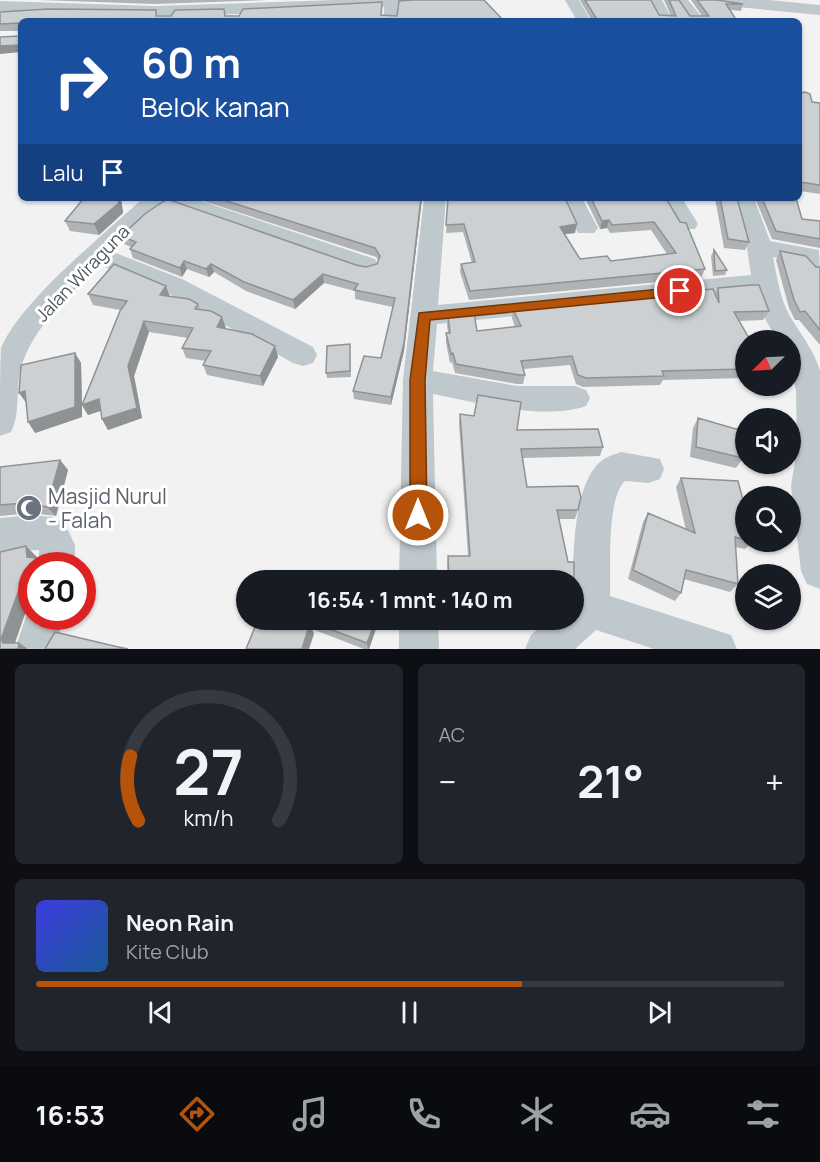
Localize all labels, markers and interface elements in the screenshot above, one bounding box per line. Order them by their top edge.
text: 60 m [141,33,241,91]
icon: right [42,42,120,120]
text: Belok kanan [141,88,290,125]
icon: arrive [96,156,129,189]
text: Lalu [42,158,84,188]
street label: Jalan Wiraguna [30,219,134,327]
pin [654,265,705,316]
icon: arrive [663,274,696,307]
north arrow [735,330,801,396]
map controls [735,330,801,630]
button: sound [735,408,801,474]
place label: Masjid Nurul - Falah [48,482,167,534]
position arrow [386,483,450,547]
button: search [735,486,801,552]
mosque icon: Masjid Nurul - Falah [14,493,44,523]
speed limit sign: 30 [18,552,96,630]
button: layers [735,564,801,630]
text: 16:54 · 1 mnt · 140 m [307,585,513,615]
text: AC [439,721,465,748]
text: 27 [174,728,244,814]
text: 21° [577,750,644,812]
text: − [439,759,456,804]
text: + [765,759,784,804]
text: km/h [184,803,234,832]
text: Neon Rain [126,908,234,938]
text: Kite Club [126,938,209,965]
icon: previous [144,996,177,1029]
icon: pause [393,996,426,1029]
icon: next [643,996,676,1029]
icon: directions [176,1093,218,1135]
icon: music [289,1093,331,1135]
icon: phone [403,1093,445,1135]
icon: climate [516,1093,558,1135]
icon: car [629,1093,671,1135]
icon: filters [742,1093,784,1135]
text: 16:53 [36,1096,105,1133]

